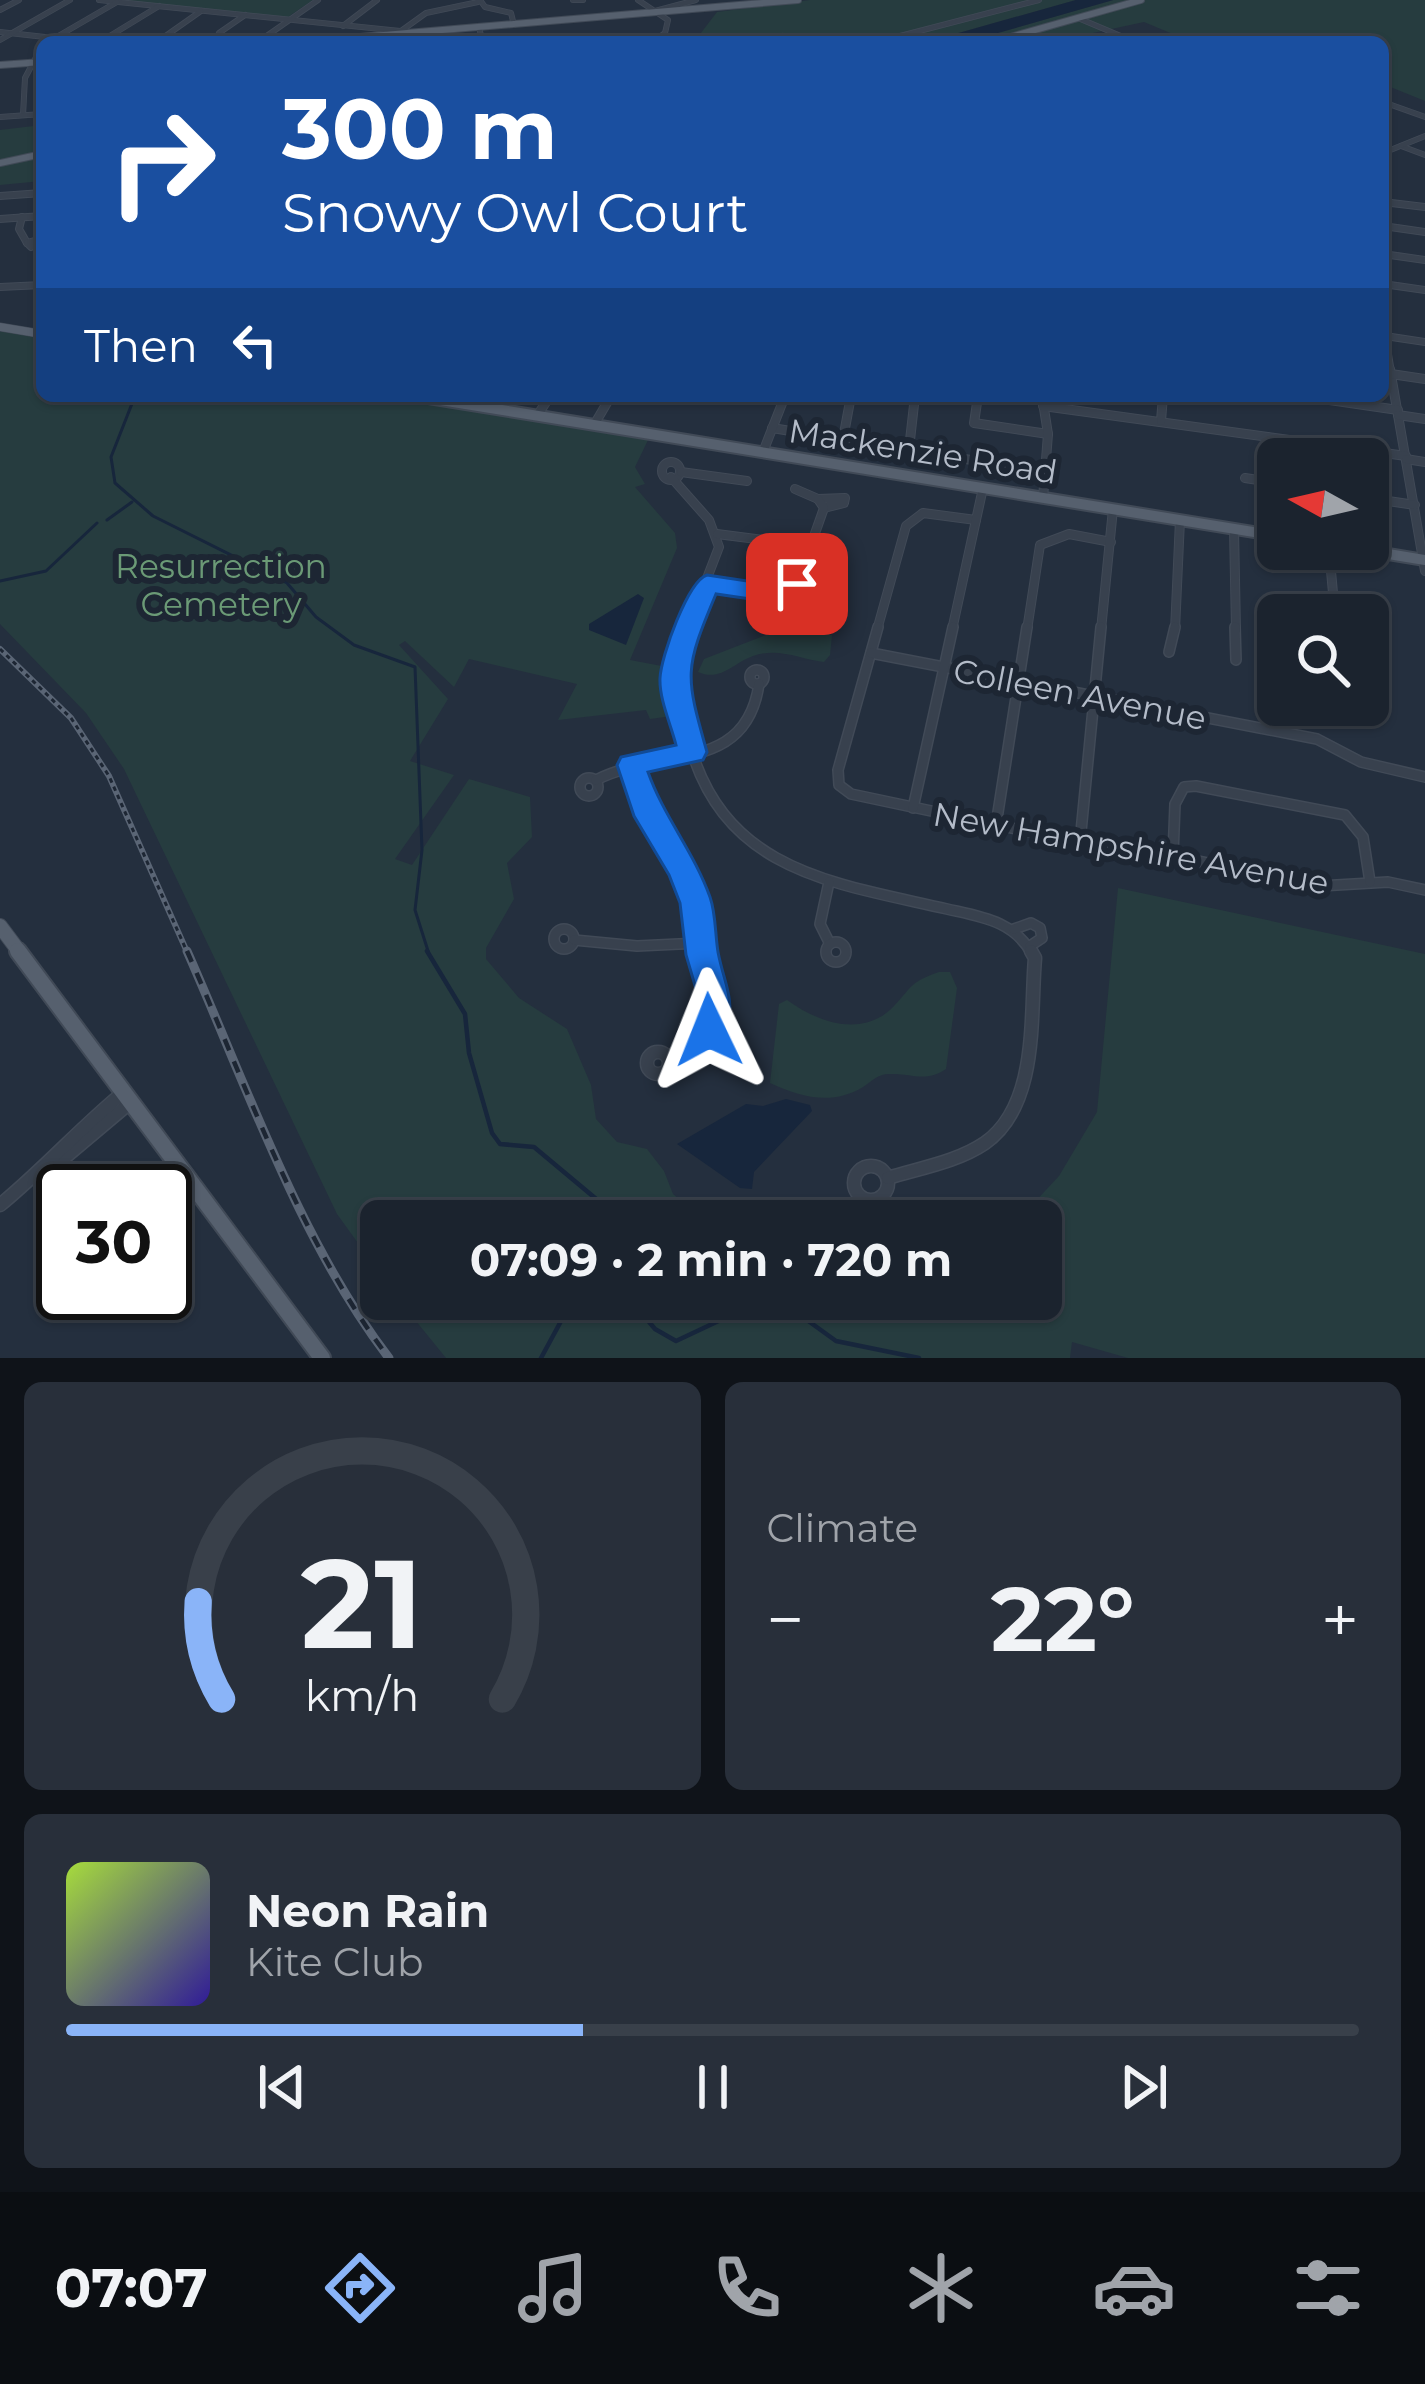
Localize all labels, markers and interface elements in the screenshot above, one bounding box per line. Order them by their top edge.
text: 300 m [282,78,558,180]
icon: right [84,84,240,240]
text: Snowy Owl Court [282,180,748,246]
icon: left [222,312,288,378]
text: Then [84,318,198,373]
street label: Mackenzie Road [786,410,1060,492]
north arrow [1257,438,1389,570]
map controls [1257,438,1389,726]
pin [746,533,848,635]
park label: Resurrection Cemetery [115,546,327,624]
icon: arrive [764,551,830,617]
button: search [1257,594,1389,726]
street label: Colleen Avenue [950,650,1210,738]
street label: New Hampshire Avenue [930,793,1332,903]
position arrow [646,967,772,1093]
speed limit sign: 30 [36,1164,192,1320]
text: 07:09 · 2 min · 720 m [470,1232,952,1287]
text: Climate [767,1504,918,1552]
text: 21 [301,1527,424,1679]
text: 22° [991,1564,1135,1674]
text: − [767,1579,804,1660]
text: + [1321,1579,1359,1660]
text: km/h [305,1669,419,1722]
text: Neon Rain [246,1883,489,1938]
text: Kite Club [246,1938,424,1986]
icon: previous [249,2054,315,2120]
icon: pause [680,2054,746,2120]
icon: next [1111,2054,1177,2120]
icon: directions [318,2246,402,2330]
icon: music [511,2246,595,2330]
icon: phone [705,2246,789,2330]
icon: climate [899,2246,983,2330]
icon: car [1092,2246,1176,2330]
icon: filters [1286,2246,1370,2330]
text: 07:07 [55,2255,208,2321]

